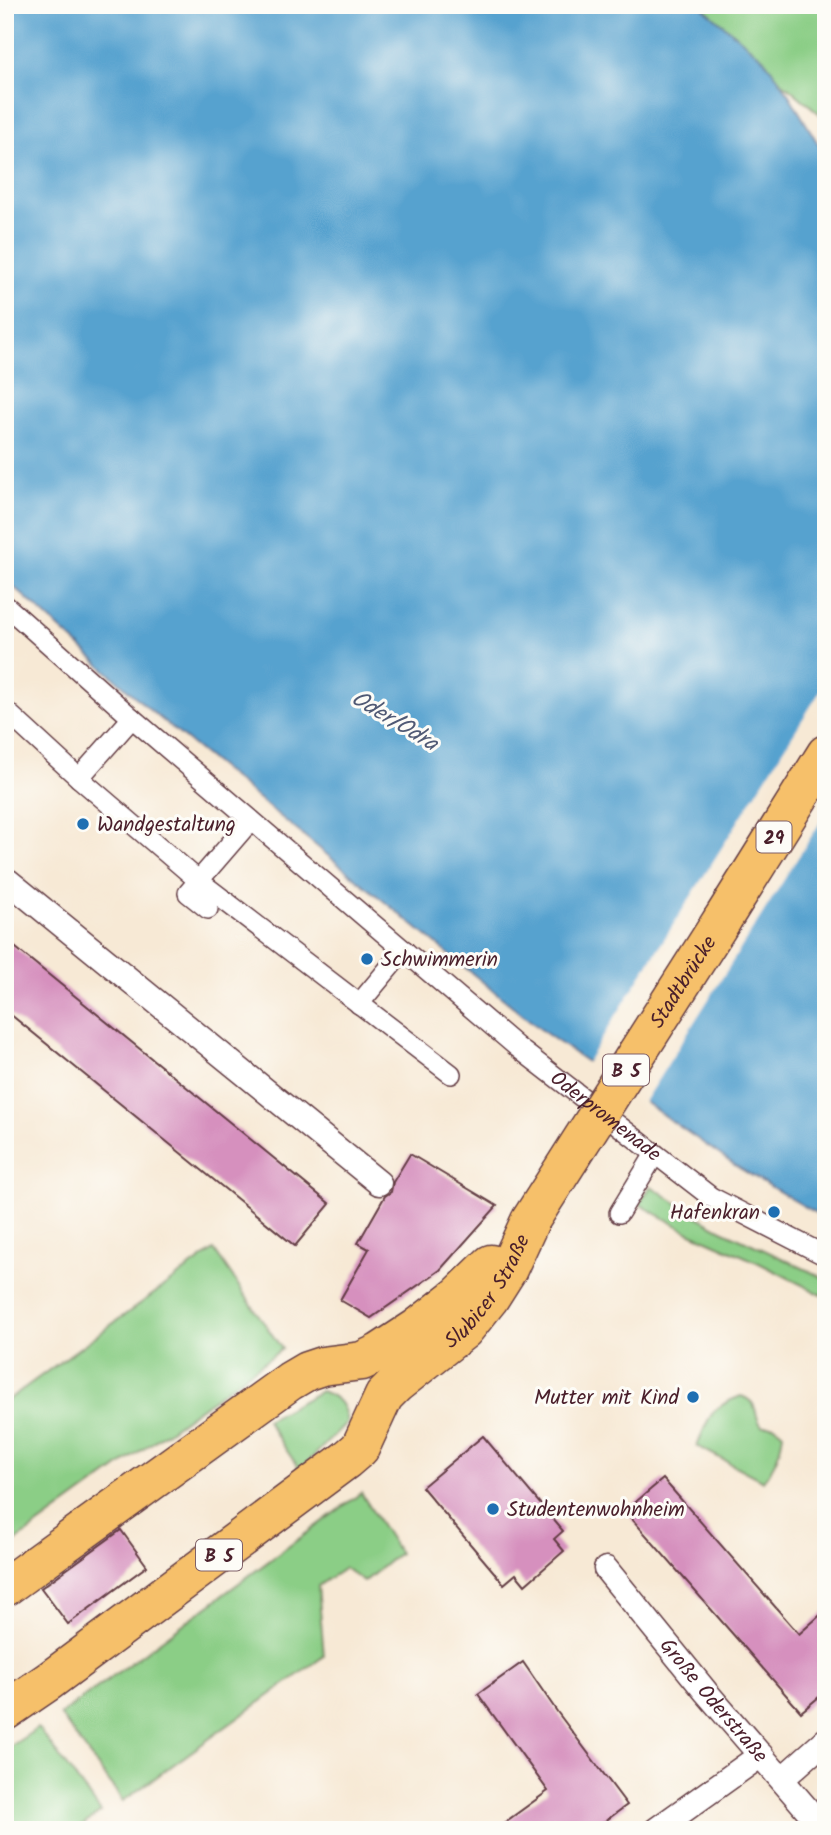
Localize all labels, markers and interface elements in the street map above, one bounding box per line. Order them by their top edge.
water label: Oder/Odra [344,682,446,763]
place label: Wandgestaltung [97,809,236,842]
marker: Wandgestaltung [75,816,91,832]
road number: 29 [756,822,792,852]
street label: Stadtbrücke [642,929,726,1035]
place label: Schwimmerin [381,944,498,977]
marker: Schwimmerin [359,951,375,967]
road number: B 5 [603,1054,649,1086]
street label: Oderpromenade [542,1063,668,1171]
place label: Hafenkran [670,1197,760,1230]
marker: Hafenkran [766,1204,782,1220]
street label: Slubicer Straße [437,1229,540,1358]
place label: Mutter mit Kind [534,1382,680,1415]
marker: Mutter mit Kind [685,1389,701,1405]
place label: Studentenwohnheim [507,1494,685,1527]
marker: Studentenwohnheim [485,1501,501,1517]
road number: B 5 [196,1540,242,1570]
street label: Große Oderstraße [650,1631,776,1772]

